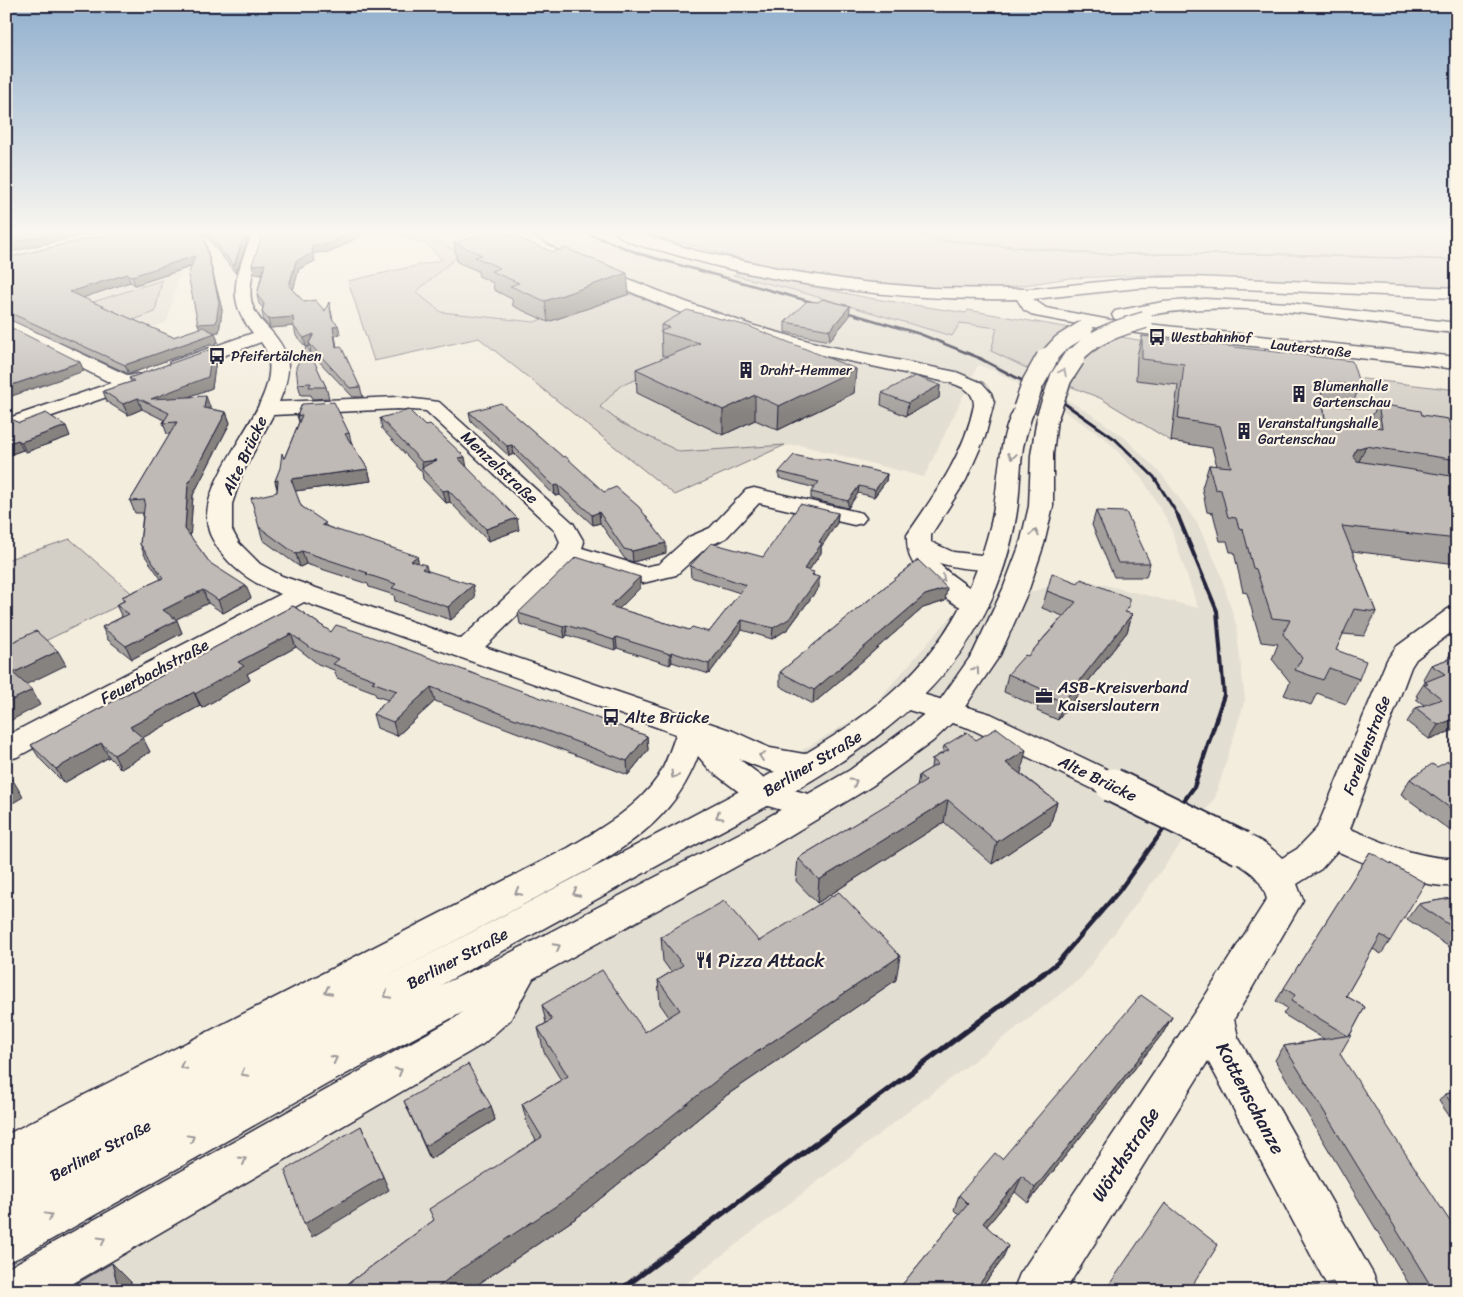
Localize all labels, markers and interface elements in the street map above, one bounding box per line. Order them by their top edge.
place label: Westbahnhof [1171,325,1253,350]
bus stop icon: Westbahnhof [1147,327,1167,347]
street label: Lauterstraße [1269,332,1353,365]
place label: Pfeifertälchen [231,344,322,369]
bus stop icon: Pfeifertälchen [207,346,227,366]
place label: Draht-Hemmer [760,358,853,383]
building icon: Draht-Hemmer [736,360,756,380]
one-way arrow [1057,368,1067,377]
place label: Blumenhalle Gartenschau [1313,374,1391,415]
building icon: Blumenhalle Gartenschau [1289,384,1309,404]
street label: Alte Brücke [213,411,275,500]
place label: Veranstaltungshalle Gartenschau [1258,411,1378,452]
building icon: Veranstaltungshalle Gartenschau [1234,421,1254,441]
street label: Menzelstraße [454,423,546,512]
one-way arrow [1007,452,1018,460]
one-way arrow [1029,528,1040,537]
one-way arrow [936,573,945,582]
street label: Feuerbachstraße [94,630,214,712]
one-way arrow [970,666,979,676]
place label: ASB-Kreisverband Kaiserslautern [1057,673,1189,720]
office icon: ASB-Kreisverband Kaiserslautern [1034,686,1054,706]
street label: Forellenstraße [1334,691,1399,799]
place label: Alte Brücke [624,703,709,732]
bus stop icon: Alte Brücke [601,707,621,727]
street label: Berliner Straße [757,722,868,805]
street label: Alte Brücke [1053,746,1142,810]
one-way arrow [759,752,767,762]
one-way arrow [670,769,680,778]
one-way arrow [848,778,857,788]
one-way arrow [715,810,724,820]
one-way arrow [515,885,524,895]
one-way arrow [572,887,581,897]
street label: Berliner Straße [401,919,513,998]
one-way arrow [552,943,561,953]
place label: Pizza Attack [718,944,825,977]
restaurant icon: Pizza Attack [694,950,714,970]
one-way arrow [324,985,333,995]
one-way arrow [383,989,392,999]
street label: Kottenschanze [1207,1036,1294,1161]
one-way arrow [328,1055,337,1065]
one-way arrow [180,1060,189,1070]
one-way arrow [240,1066,249,1076]
one-way arrow [394,1067,403,1077]
street label: Wörthstraße [1082,1100,1169,1208]
street label: Berliner Straße [44,1111,156,1190]
one-way arrow [186,1134,195,1144]
one-way arrow [238,1156,247,1166]
one-way arrow [44,1212,53,1222]
one-way arrow [97,1237,106,1247]

